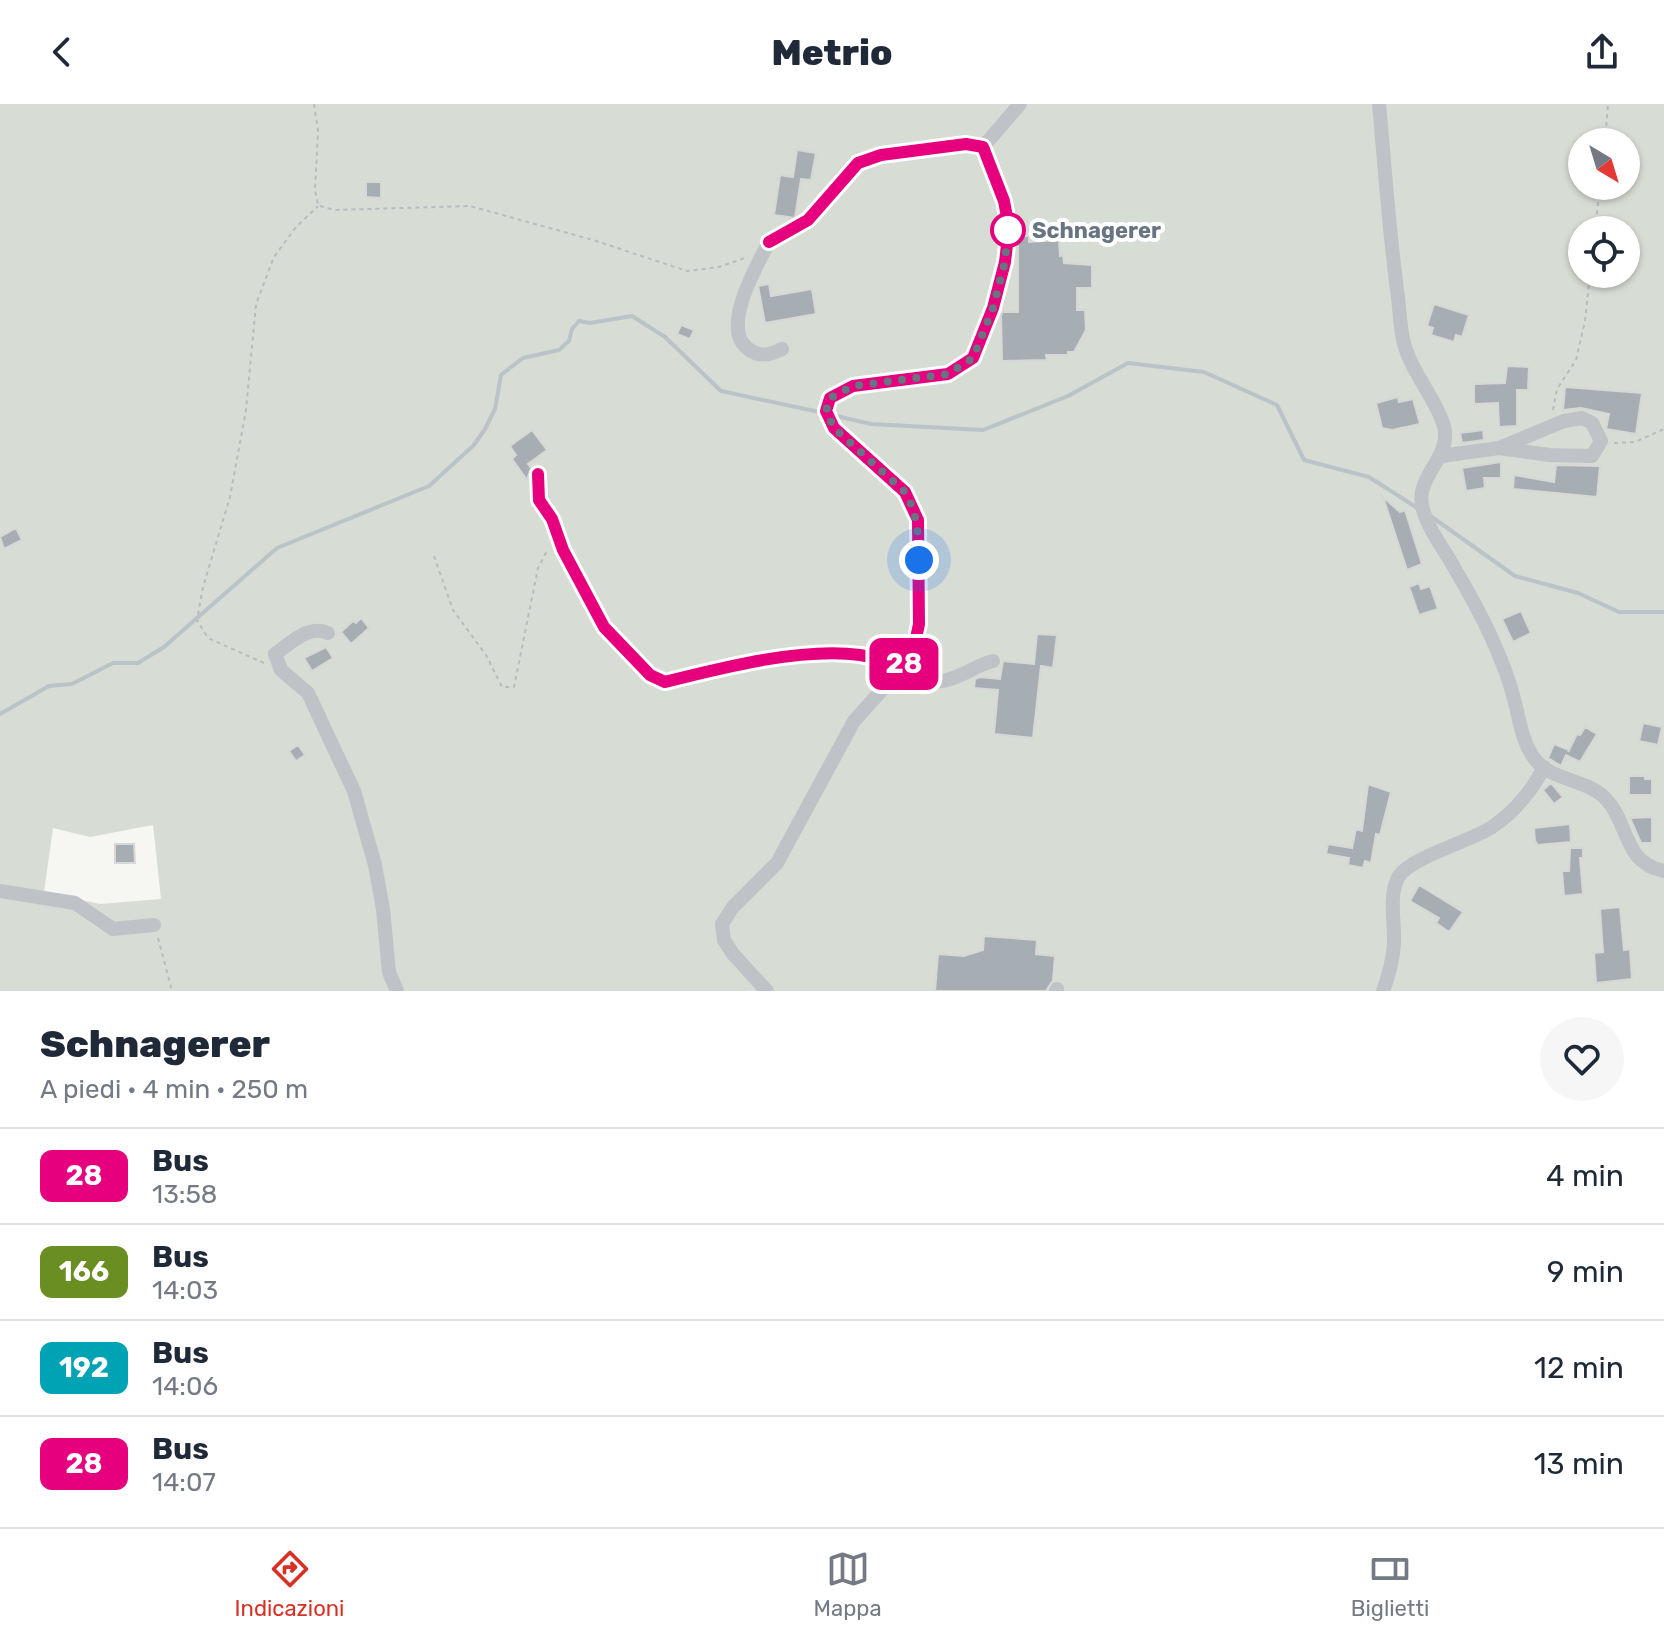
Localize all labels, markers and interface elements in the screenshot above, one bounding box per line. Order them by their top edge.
icon: back [40,30,84,74]
icon: share [1580,30,1624,74]
text: Metrio [771,31,893,74]
north arrow [1568,128,1640,200]
map controls [1568,128,1640,288]
marker: Schnagerer [991,213,1025,247]
button: locate [1568,216,1640,288]
place label: Schnagerer [1032,217,1161,244]
your location [899,540,939,580]
line badge: 28 [868,638,940,690]
text: 28 [885,647,923,680]
button: heart [1540,1017,1624,1101]
text: Schnagerer [40,1021,270,1067]
text: A piedi · 4 min · 250 m [40,1074,308,1105]
text: Bus [152,1143,209,1179]
text: 4 min [1546,1158,1624,1194]
text: 28 [65,1159,103,1192]
text: 13:58 [152,1179,217,1210]
text: Bus [152,1239,209,1275]
text: 9 min [1547,1254,1624,1290]
text: 166 [59,1255,109,1288]
text: 14:03 [152,1275,218,1306]
text: Bus [152,1335,209,1371]
text: 12 min [1534,1350,1624,1386]
text: 192 [59,1351,109,1384]
text: 14:06 [152,1371,218,1402]
text: Bus [152,1431,209,1467]
text: 13 min [1534,1446,1624,1482]
text: 28 [65,1447,103,1480]
text: 14:07 [152,1467,216,1498]
tab: Indicazioni [235,1547,344,1622]
tab: Mappa [814,1547,882,1622]
tab: Biglietti [1351,1547,1429,1622]

